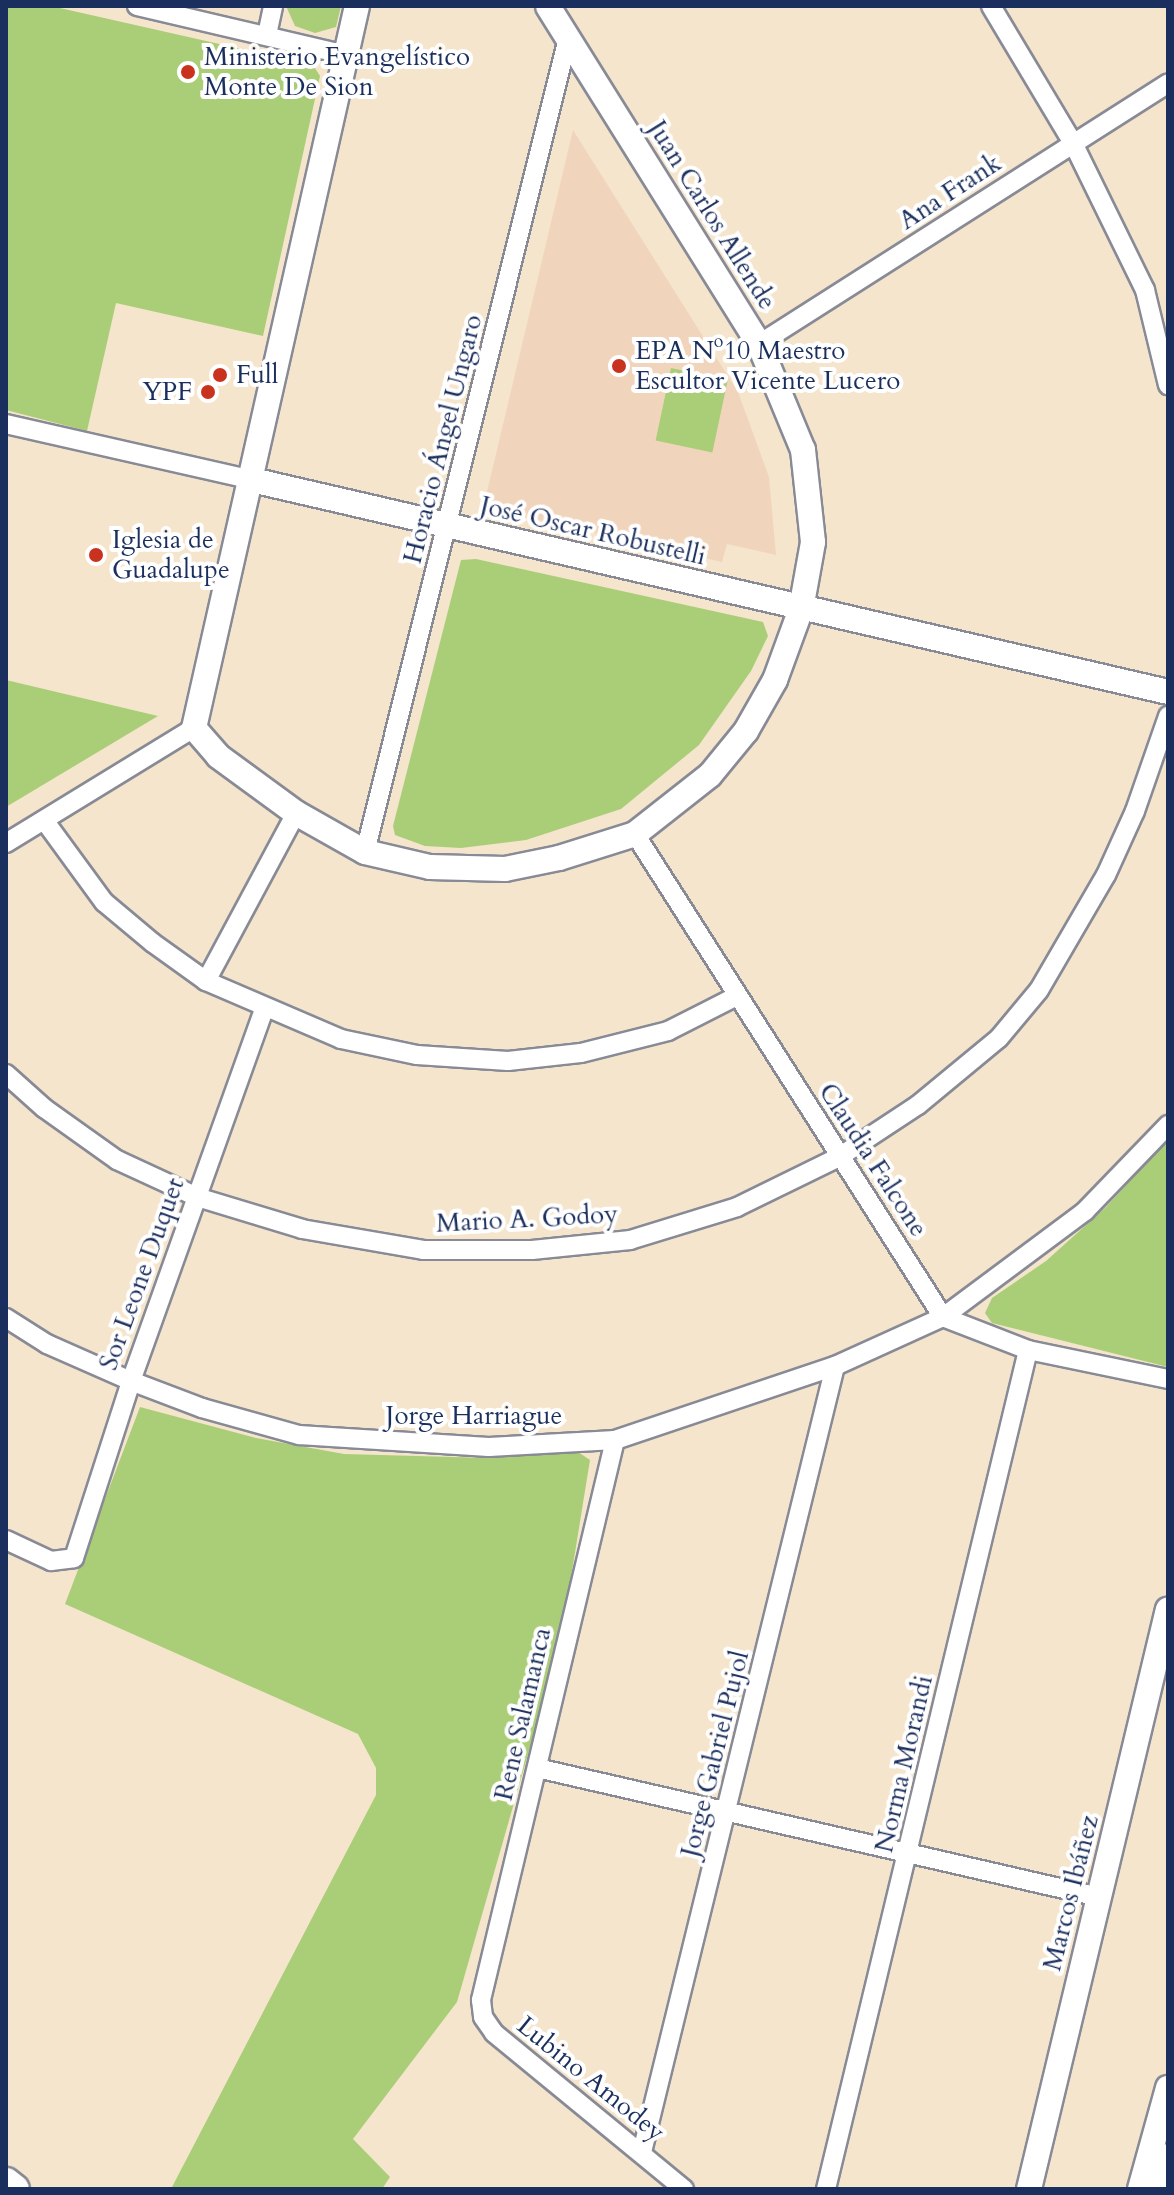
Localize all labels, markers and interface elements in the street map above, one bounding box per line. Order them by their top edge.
place label: Ministerio Evangelístico Monte De Sion [204,41,470,102]
marker: Ministerio Evangelístico Monte De Sion [179,63,197,81]
street label: Juan Carlos Allende [641,115,783,315]
street label: Ana Frank [893,147,1007,237]
street label: Horacio Ángel Ungaro [397,311,489,567]
place label: EPA Nº10 Maestro Escultor Vicente Lucero [635,335,900,396]
marker: EPA Nº10 Maestro Escultor Vicente Lucero [610,357,628,375]
place label: Full [236,359,278,391]
marker: Full [211,366,229,384]
place label: YPF [142,376,192,408]
marker: YPF [199,383,217,401]
street label: José Oscar Robustelli [477,490,709,572]
place label: Iglesia de Guadalupe [112,524,230,586]
marker: Iglesia de Guadalupe [87,546,105,564]
street label: Claudia Falcone [812,1077,934,1243]
street label: Sor Leone Duquet [93,1174,191,1374]
street label: Mario A. Godoy [435,1199,619,1239]
street label: Jorge Harriague [386,1400,562,1432]
street label: Rene Salamanca [488,1624,558,1804]
street label: Jorge Gabriel Pujol [674,1648,756,1860]
street label: Norma Morandi [868,1672,940,1856]
street label: Marcos Ibáñez [1037,1812,1105,1974]
street label: Lubino Amodey [511,2010,671,2148]

